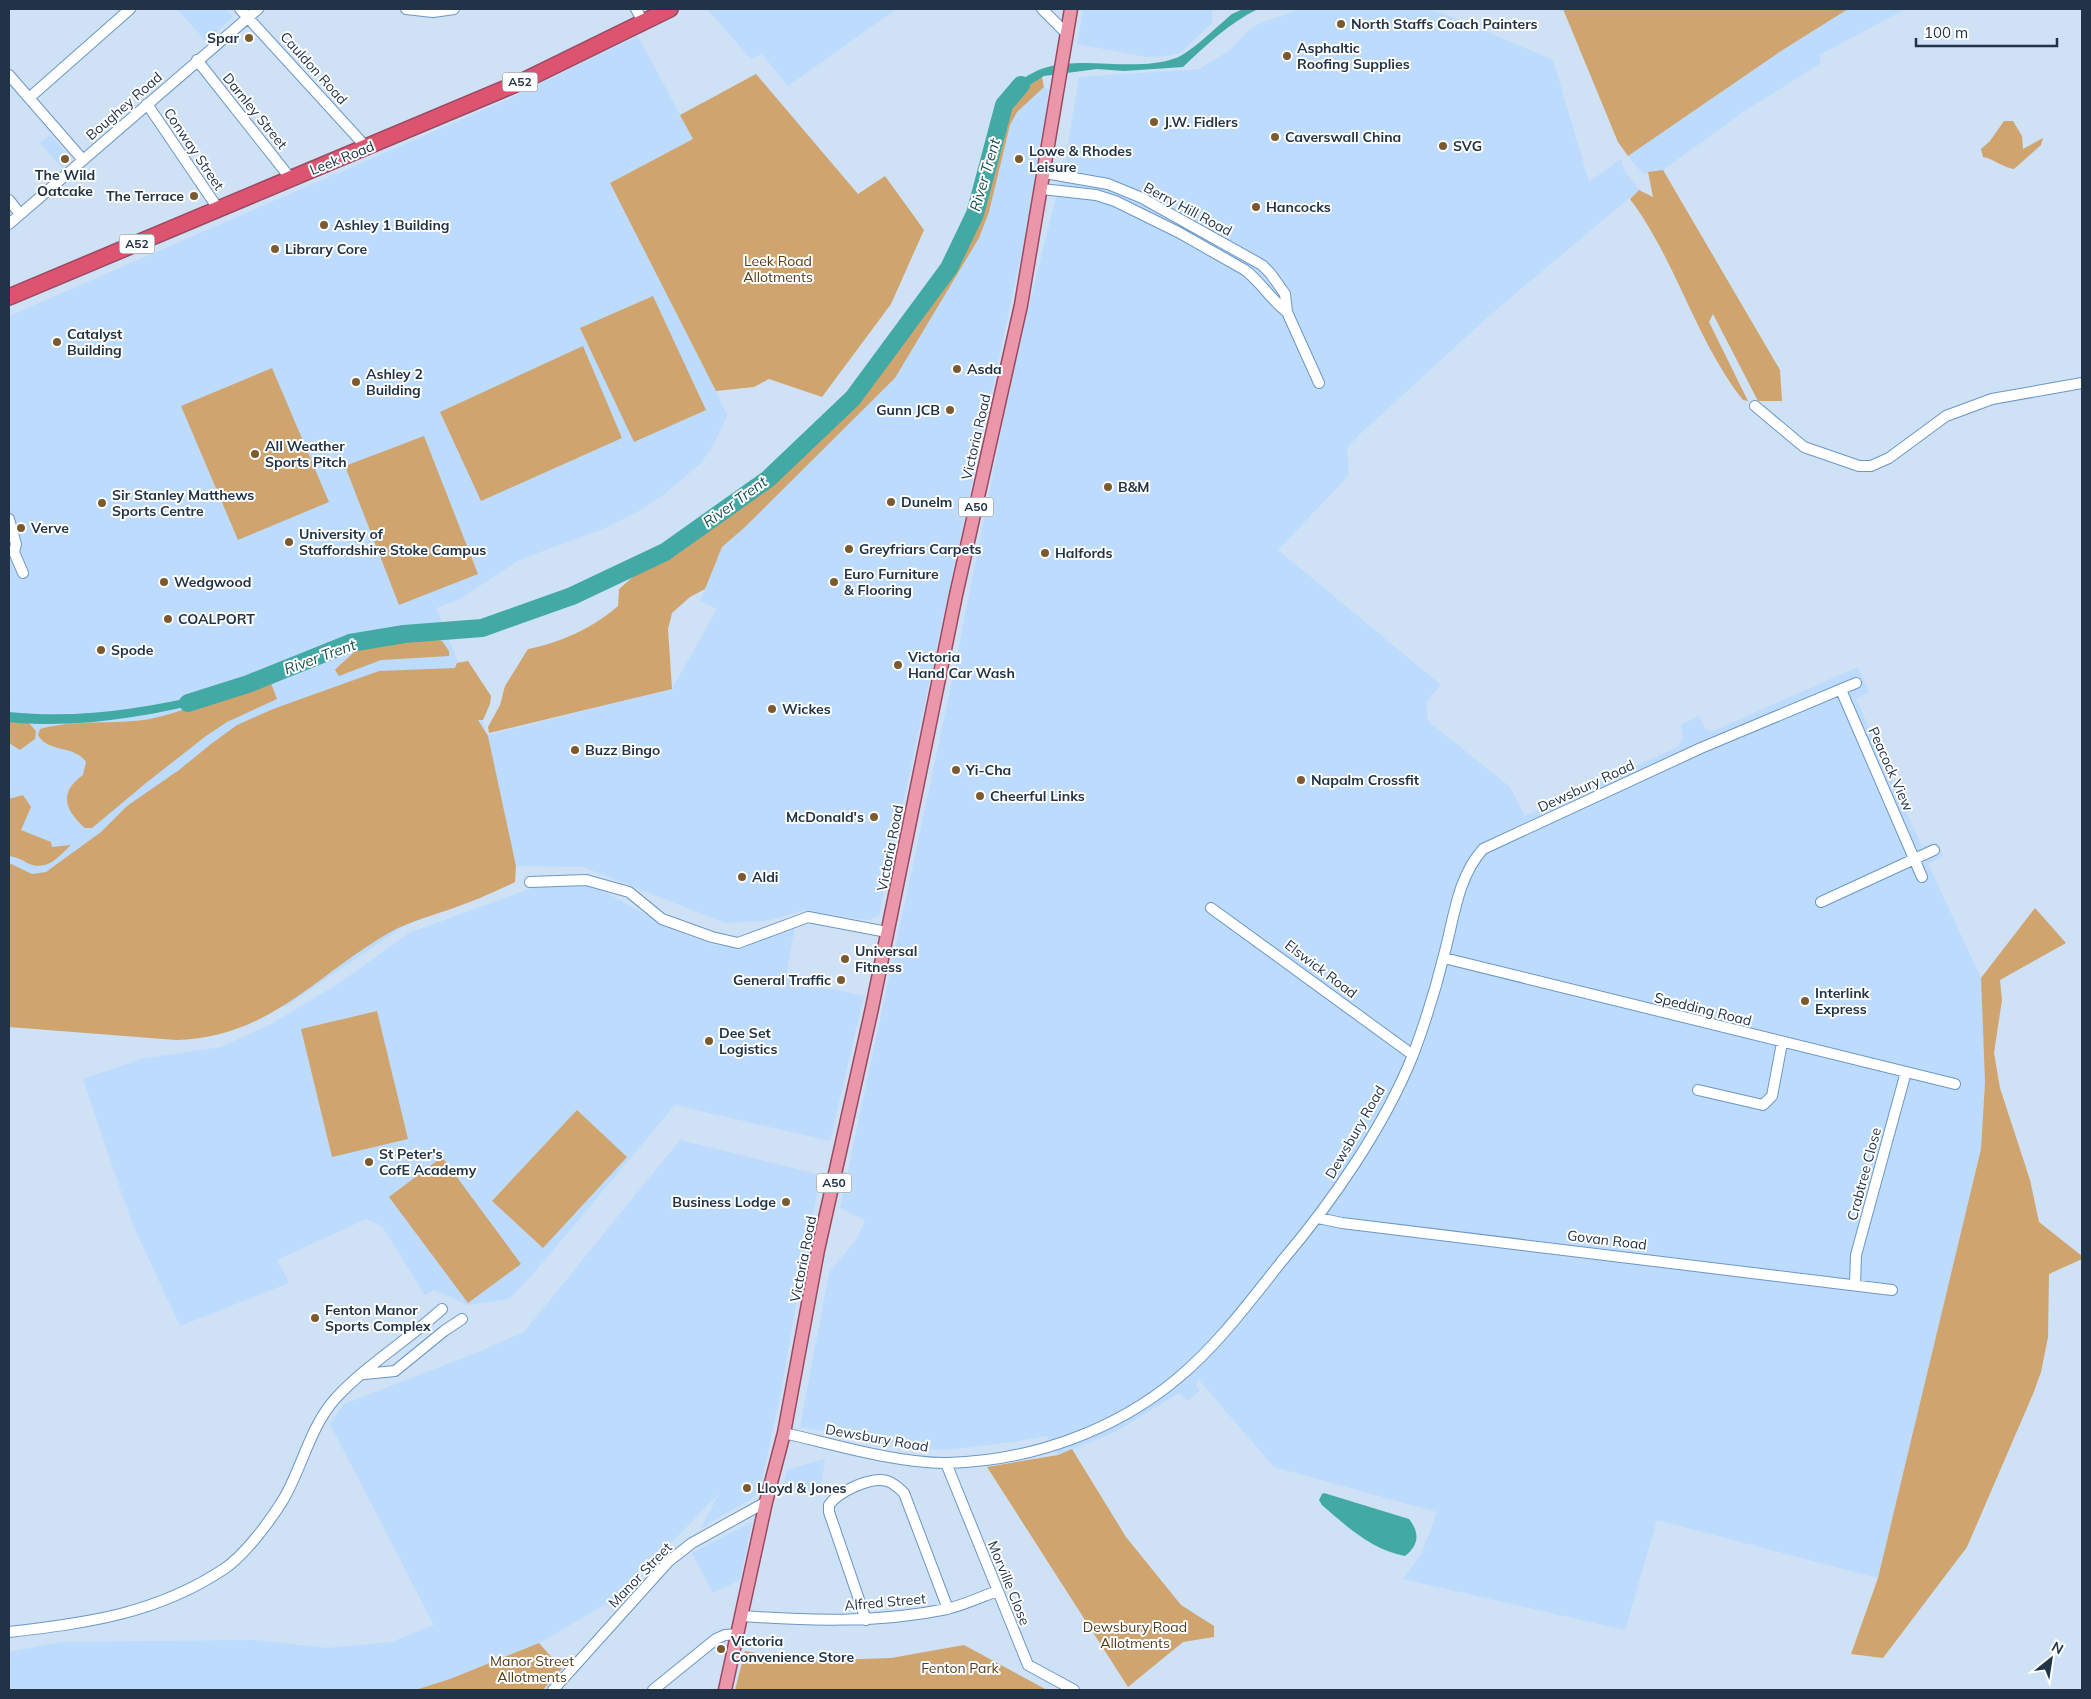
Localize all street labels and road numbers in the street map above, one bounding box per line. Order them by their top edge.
street label: Cauldon Road [277,28,351,108]
street label: Boughey Road [82,68,166,144]
street label: Darnley Street [219,69,291,153]
road number: A52 [502,72,538,91]
street label: Conway Street [160,104,228,194]
street label: Leek Road [307,137,377,179]
street label: Berry Hill Road [1141,178,1235,240]
road number: A52 [120,234,154,253]
street label: Victoria Road [957,392,995,482]
road number: A50 [958,498,994,516]
street label: Peacock View [1864,724,1918,814]
street label: Dewsbury Road [1535,756,1637,816]
street label: Victoria Road [873,803,907,893]
street label: Elswick Road [1281,936,1361,1002]
street label: Spedding Road [1653,988,1753,1030]
street label: Dewsbury Road [1321,1082,1389,1182]
street label: Crabtree Close [1843,1126,1885,1222]
road number: A50 [816,1174,852,1192]
street label: Victoria Road [786,1214,820,1304]
street label: Govan Road [1566,1226,1648,1254]
street label: Dewsbury Road [824,1420,930,1456]
street label: Manor Street [604,1538,676,1611]
street label: Morville Close [984,1538,1034,1628]
street label: Alfred Street [844,1589,927,1615]

